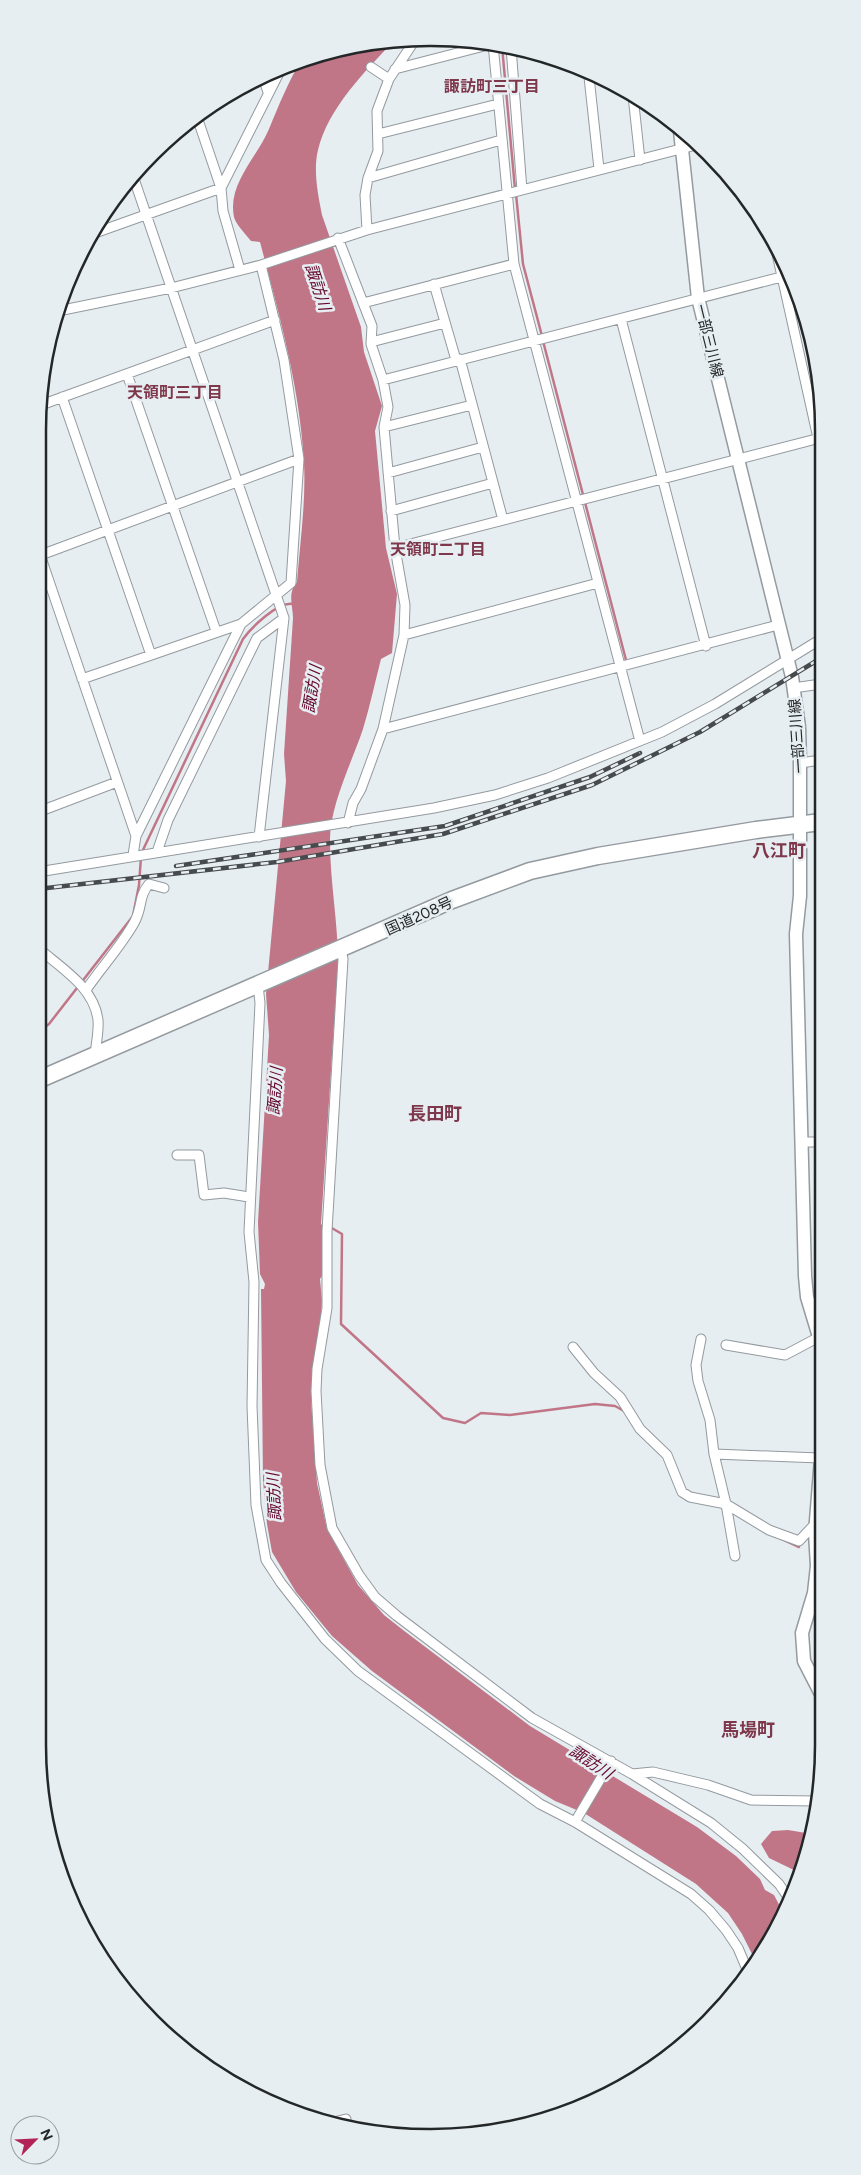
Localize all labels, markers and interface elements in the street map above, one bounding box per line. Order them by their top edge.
district label: 諏訪町三丁目 [444,77,540,96]
water label: 諏訪川 [302,261,335,315]
street label: 一部三川線 [691,302,727,380]
district label: 天領町三丁目 [127,383,223,402]
district label: 天領町二丁目 [390,540,486,559]
water label: 諏訪川 [299,662,325,714]
street label: 一部三川線 [785,698,809,774]
district label: 八江町 [752,840,806,862]
street label: 国道208号 [382,893,456,939]
water label: 諏訪川 [264,1064,286,1116]
district label: 長田町 [408,1103,462,1125]
water label: 諏訪川 [263,1471,285,1521]
district label: 馬場町 [721,1719,775,1741]
water label: 諏訪川 [566,1741,618,1784]
north arrow [10,2115,60,2165]
text: N [36,2127,56,2143]

